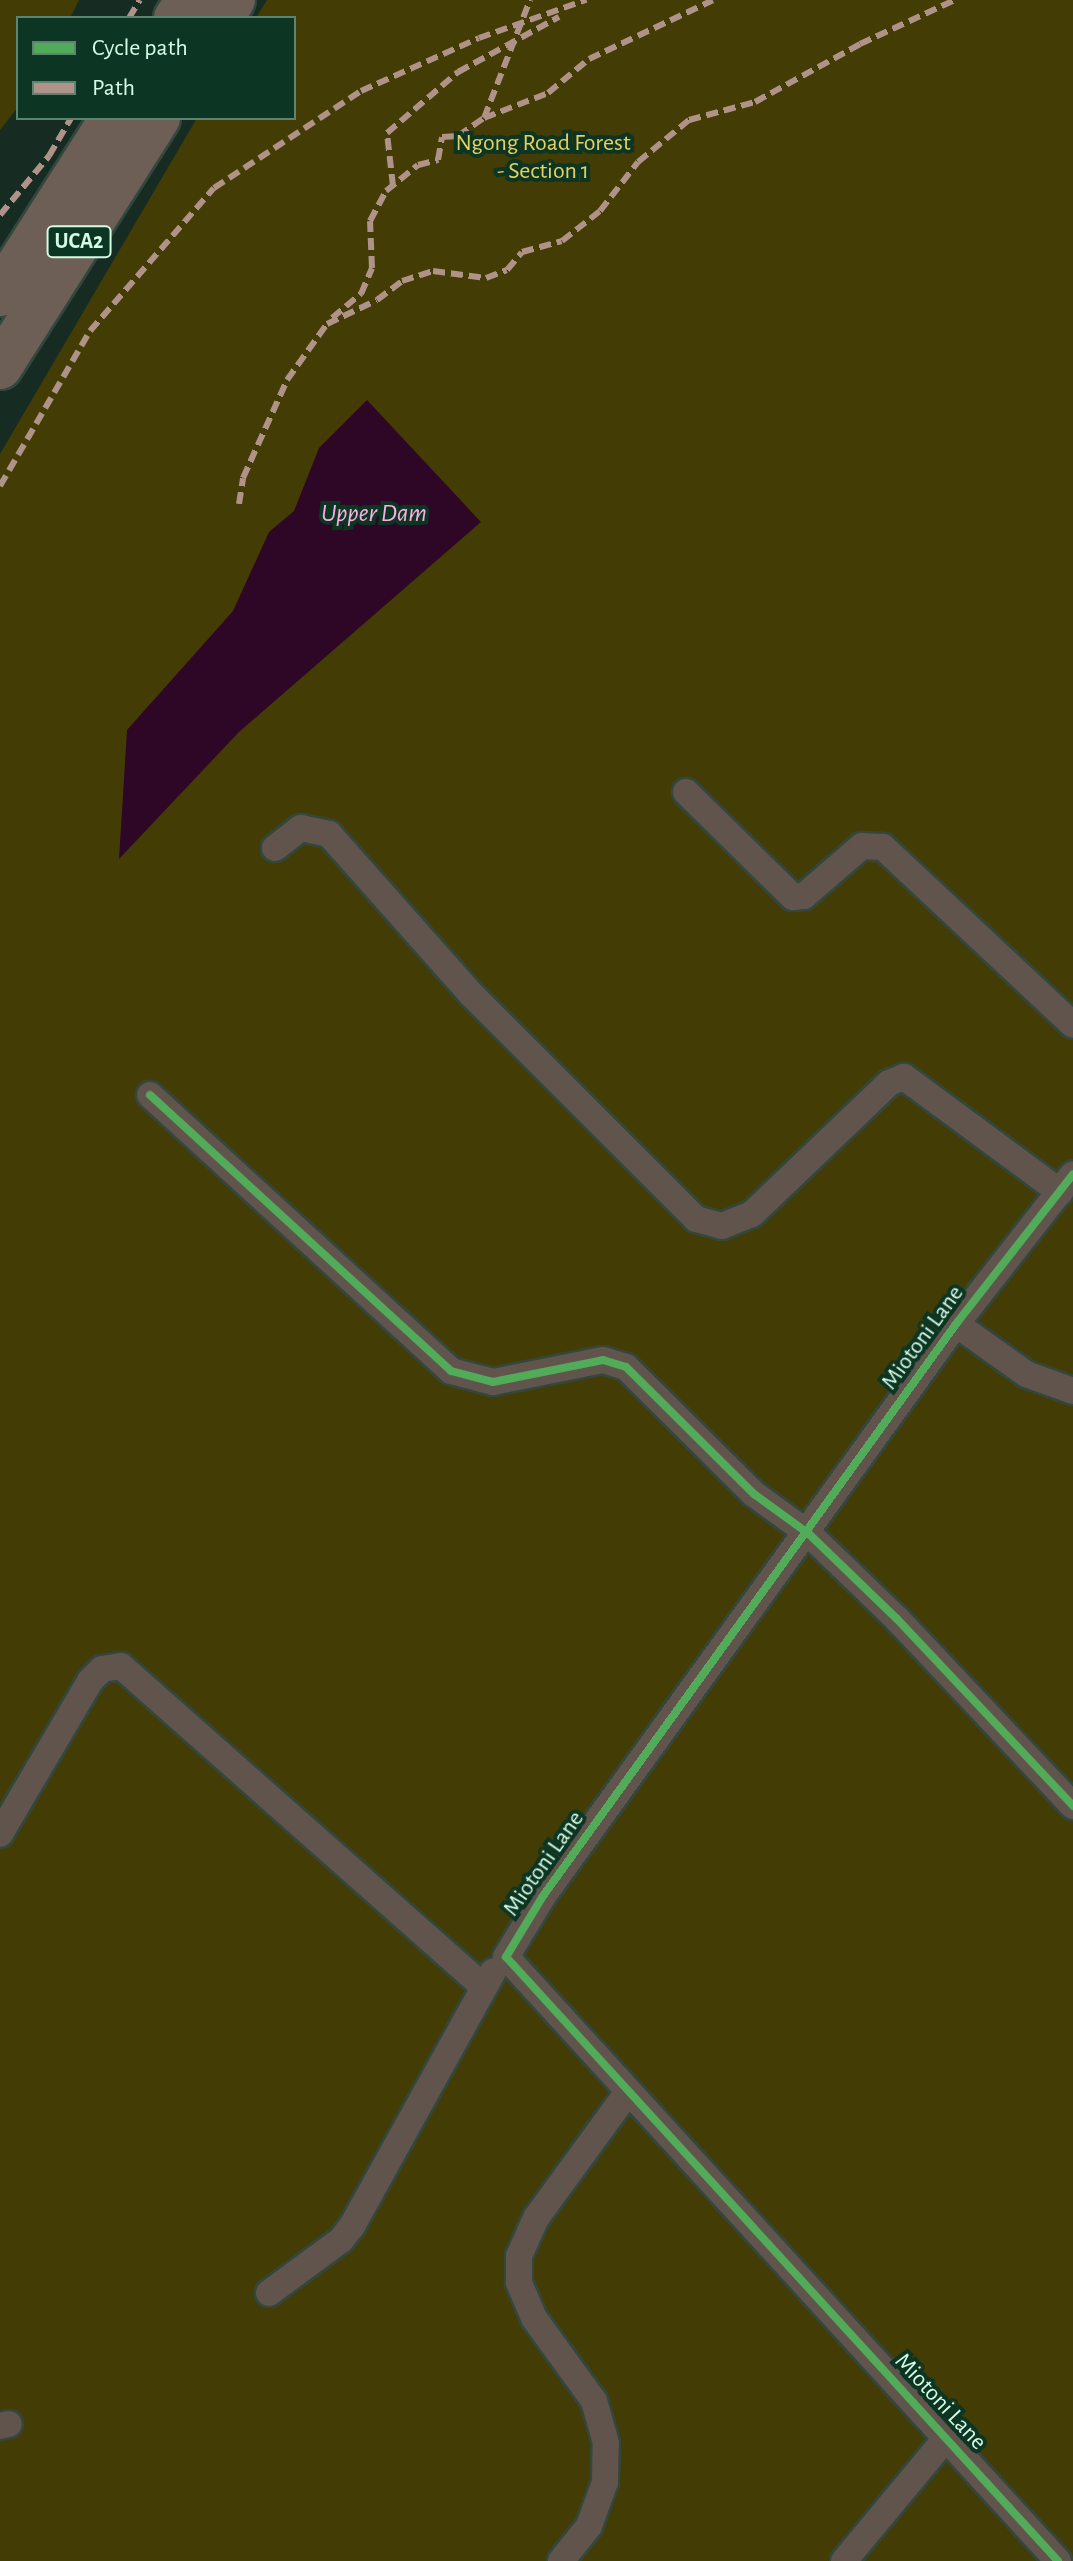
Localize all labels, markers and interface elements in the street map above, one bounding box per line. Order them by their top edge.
legend [16,16,296,120]
text: Cycle path [92,36,188,60]
text: Path [92,76,135,100]
park label: Ngong Road Forest - Section 1 [455,130,631,186]
road number: UCA2 [45,224,113,260]
water label: Upper Dam [321,498,427,530]
street label: Miotoni Lane [876,1280,970,1396]
street label: Miotoni Lane [497,1806,591,1922]
street label: Miotoni Lane [888,2348,992,2456]

